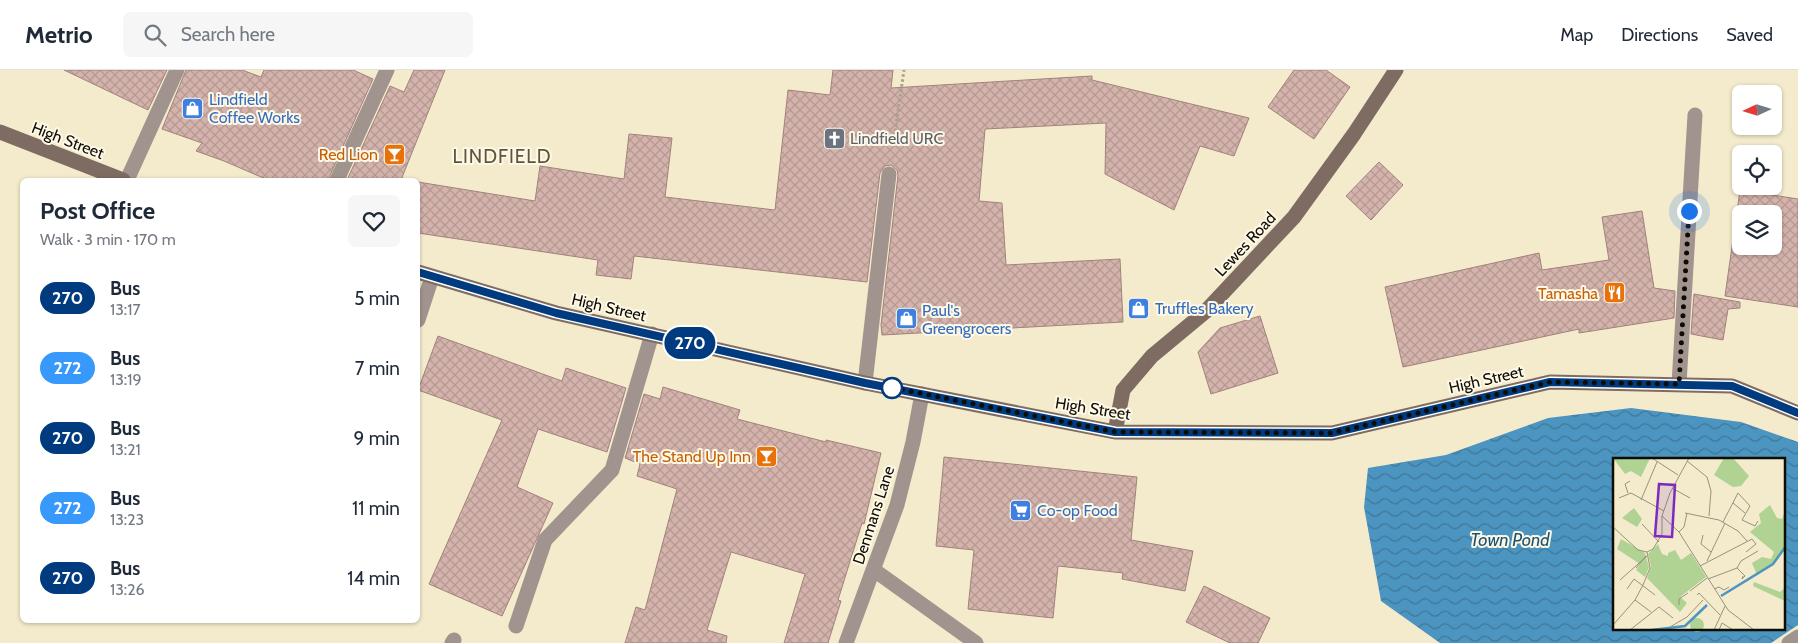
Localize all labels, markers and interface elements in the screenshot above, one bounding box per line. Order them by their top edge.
search box [123,12,473,57]
text: Metrio [25,20,93,49]
icon: search [141,21,169,49]
text: Search here [181,23,275,46]
text: Map [1560,24,1593,46]
text: Directions [1621,24,1698,46]
text: Saved [1726,24,1773,46]
north arrow [1732,85,1782,135]
map controls [1732,85,1782,255]
place label: Lindfield Coffee Works [209,90,300,127]
shop icon: Lindfield Coffee Works [181,96,205,120]
street label: High Street [29,118,107,163]
church icon: Lindfield URC [822,126,846,150]
place label: Lindfield URC [850,129,944,148]
bar icon: Red Lion [382,142,406,166]
place label: Red Lion [319,145,378,164]
district label: LINDFIELD [452,145,552,168]
button: locate [1732,145,1782,195]
button: heart [348,195,400,247]
text: Post Office [40,196,155,225]
your location [1677,199,1702,224]
button: layers [1732,205,1782,255]
street label: Lewes Road [1211,208,1280,280]
text: Walk · 3 min · 170 m [40,230,176,249]
text: Bus [110,277,140,300]
restaurant icon: Tamasha [1602,281,1626,305]
place label: Tamasha [1538,284,1598,303]
text: 270 [52,287,83,309]
text: 5 min [354,287,400,310]
street label: High Street [570,290,649,325]
shop icon: Truffles Bakery [1127,296,1151,320]
place label: Truffles Bakery [1155,299,1254,318]
text: 13:17 [110,300,140,319]
place label: Paul's Greengrocers [922,301,1012,338]
shop icon: Paul's Greengrocers [894,307,918,331]
line badge: 270 [661,327,719,359]
text: 270 [674,332,706,354]
text: Bus [110,347,140,370]
text: 272 [53,357,82,379]
text: 7 min [355,357,400,380]
street label: High Street [1447,362,1526,397]
text: 13:19 [110,370,142,389]
unlabelled marker [881,377,903,399]
street label: High Street [1054,393,1132,424]
text: Bus [110,417,140,440]
text: 270 [52,427,83,449]
text: 9 min [354,427,400,450]
text: 13:21 [110,440,141,459]
bar icon: The Stand Up Inn [755,444,779,468]
place label: The Stand Up Inn [633,447,751,466]
inset map [1613,458,1786,630]
street label: Denmans Lane [849,464,898,567]
text: Bus [110,487,140,510]
text: 272 [53,497,82,519]
text: 11 min [352,497,400,520]
supermarket icon: Co-op Food [1009,498,1033,522]
place label: Co-op Food [1037,501,1118,520]
text: 13:23 [110,510,144,529]
water label: Town Pond [1470,529,1550,551]
text: Bus [110,557,140,580]
text: 270 [52,567,83,589]
text: 14 min [347,567,400,590]
text: 13:26 [110,580,145,599]

